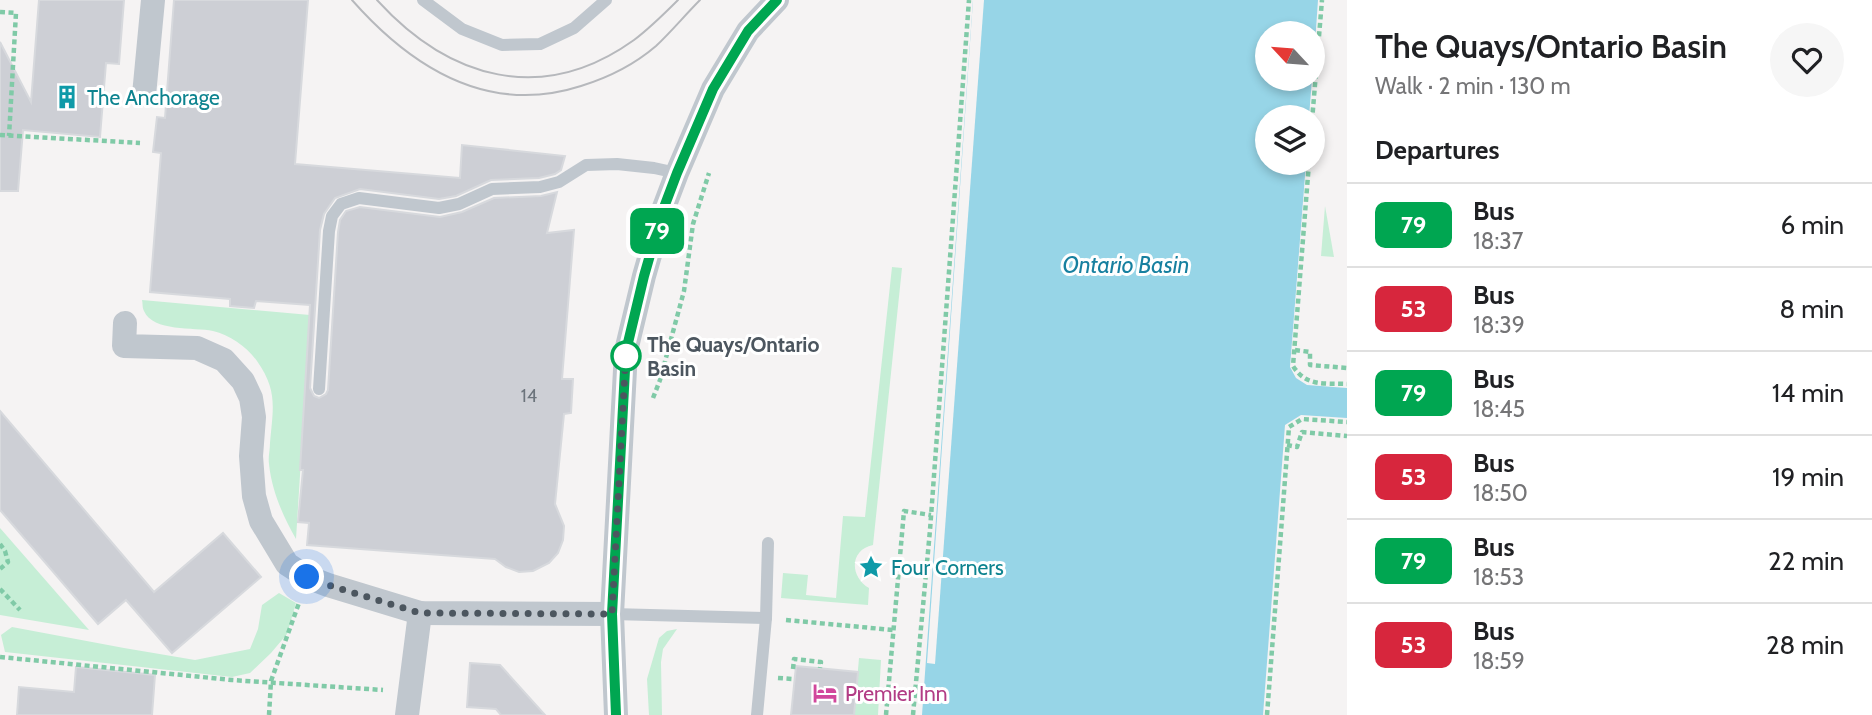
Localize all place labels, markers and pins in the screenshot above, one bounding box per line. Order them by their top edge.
building icon: The Anchorage [53,83,81,111]
place label: The Anchorage [87,85,220,110]
place label: The Quays/Ontario Basin [647,332,819,381]
marker: The Quays/Ontario Basin [611,341,641,371]
place icon: Four Corners [857,553,885,581]
place label: Four Corners [891,555,1004,580]
hotel icon: Premier Inn [811,679,839,707]
place label: Premier Inn [845,681,948,706]

